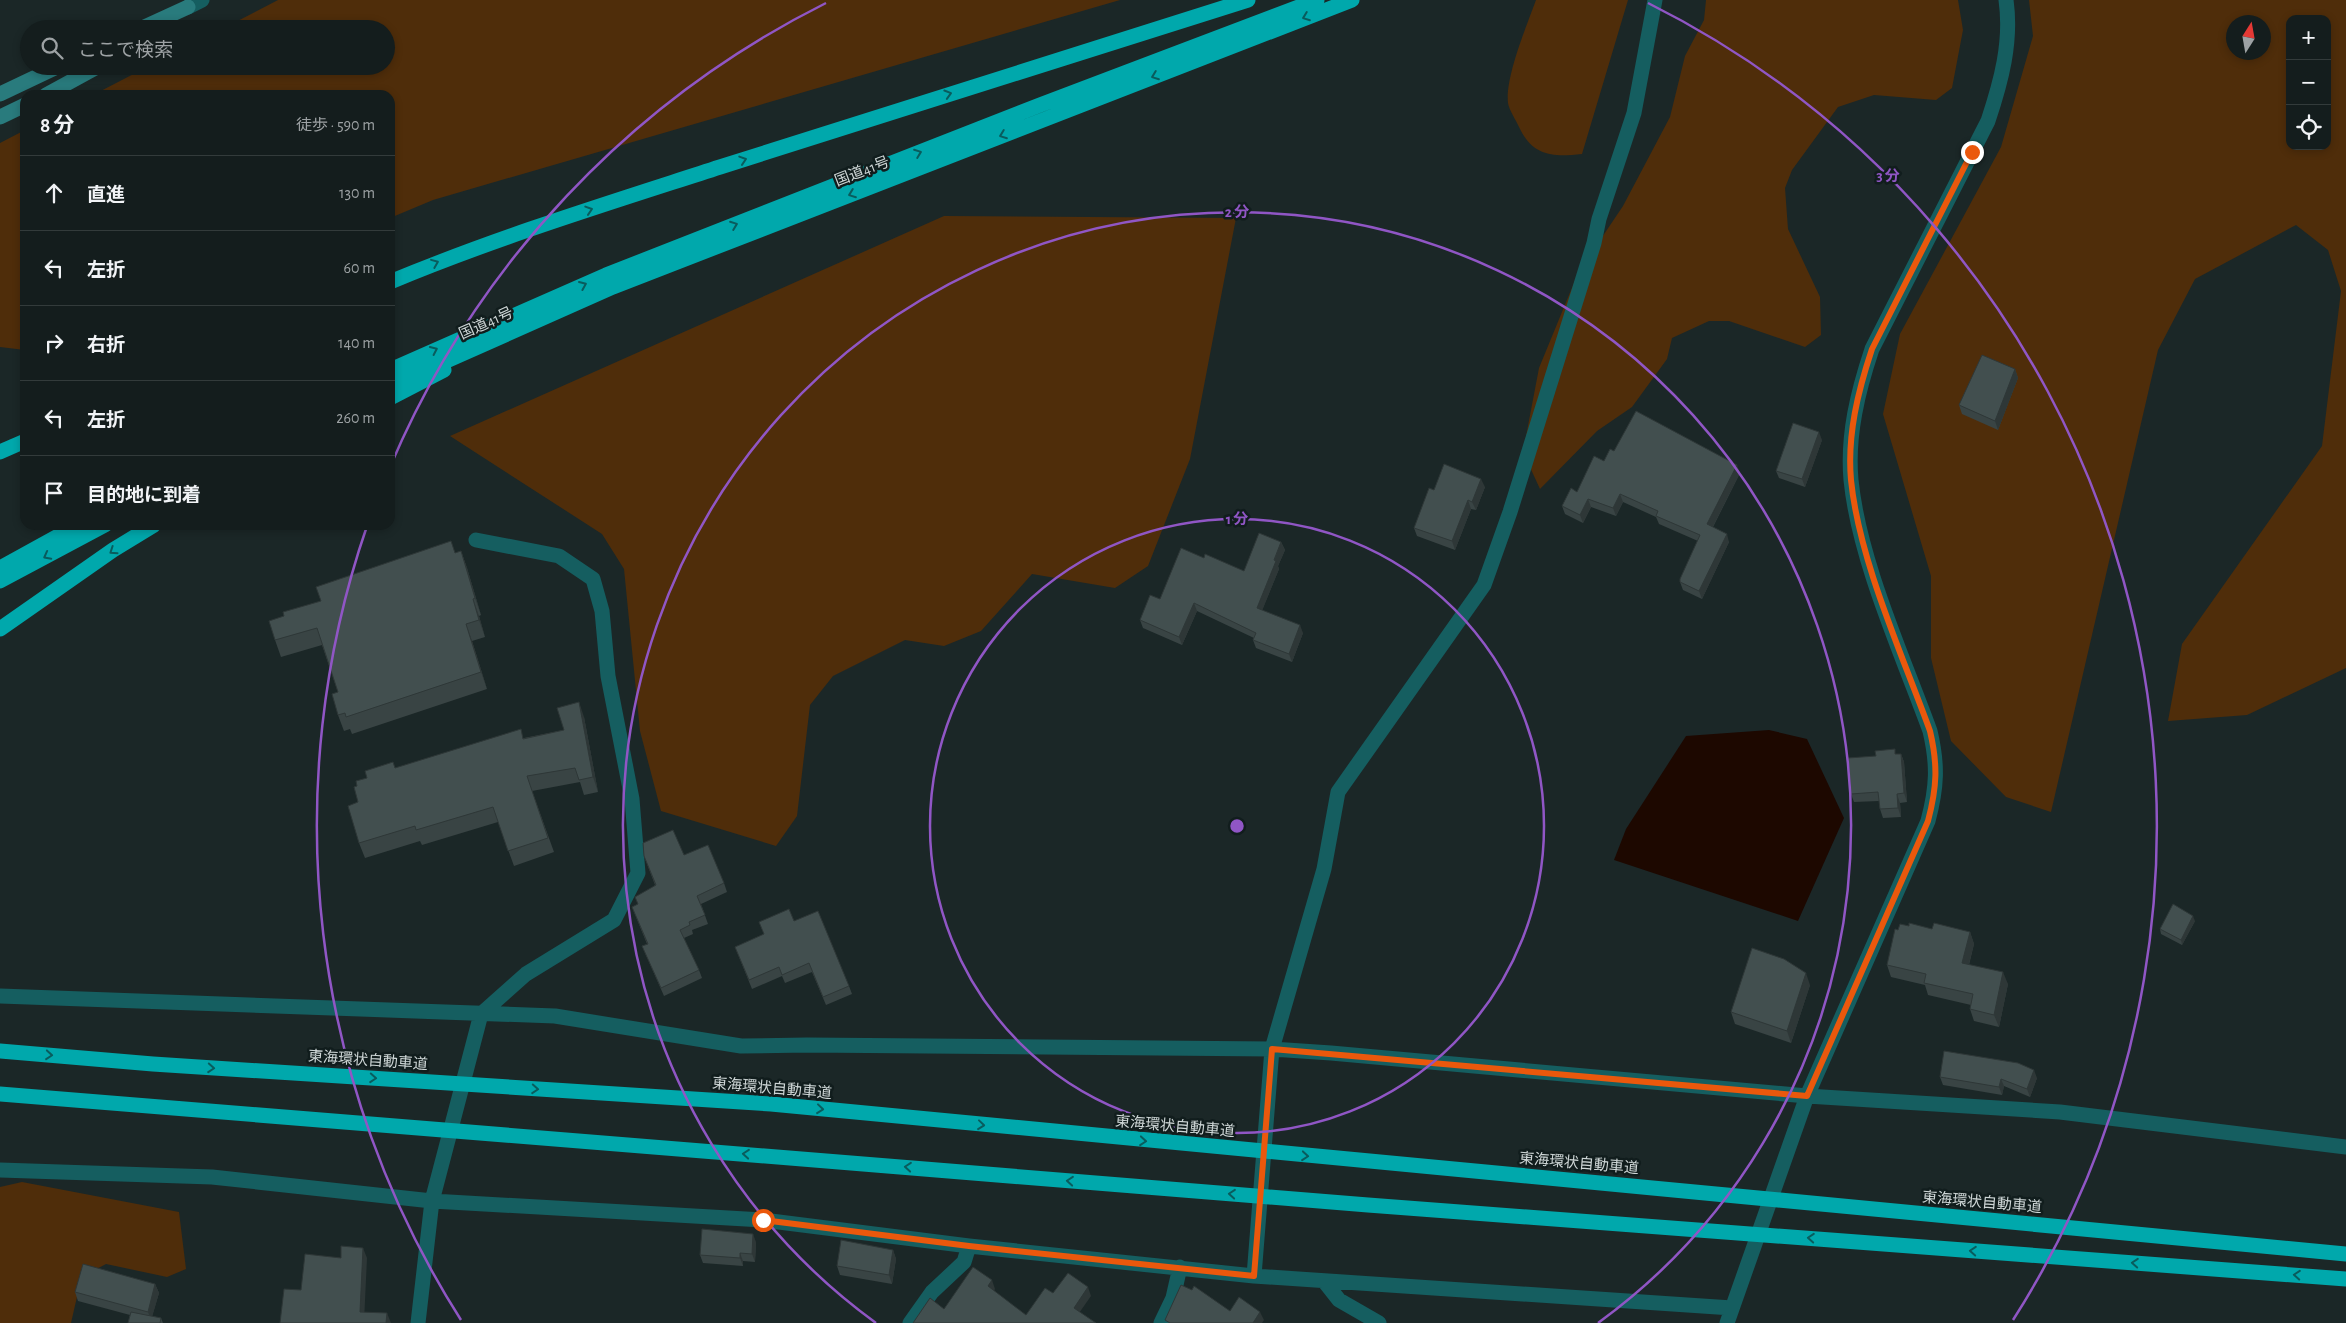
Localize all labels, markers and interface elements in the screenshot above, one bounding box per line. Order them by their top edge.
one-way arrow [1302,11,1311,21]
north arrow [2226,15,2271,60]
map controls [2286,15,2331,150]
button: + [2286,15,2331,60]
search box [20,20,395,75]
icon: search [38,34,66,62]
text: ここで検索 [78,41,173,60]
button: − [2286,60,2331,105]
one-way arrow [1151,70,1159,80]
one-way arrow [943,89,951,99]
button: locate [2286,105,2331,150]
text: 8 分 [40,115,75,136]
text: 徒歩 · 590 m [296,117,375,133]
one-way arrow [999,129,1008,139]
route end [1961,141,1984,164]
one-way arrow [913,149,922,159]
street label: 国道41号 [832,153,892,189]
one-way arrow [738,155,747,165]
text: 3 分 [1876,168,1900,184]
icon: ahead [40,179,68,207]
text: 130 m [339,185,375,201]
text: 直進 [87,186,125,205]
one-way arrow [848,188,857,198]
text: 2 分 [1225,204,1249,220]
one-way arrow [584,206,592,216]
one-way arrow [730,221,738,231]
icon: left [40,254,68,282]
one-way arrow [430,259,439,269]
text: 60 m [344,260,375,276]
text: 左折 [87,261,125,280]
one-way arrow [578,281,587,291]
street label: 国道41号 [457,304,515,342]
icon: right [40,329,68,357]
text: 140 m [338,335,375,351]
text: 右折 [87,336,125,355]
one-way arrow [429,345,438,356]
icon: left [40,404,68,432]
text: 260 m [336,410,375,426]
text: 左折 [87,411,125,430]
icon: arrive [40,479,68,507]
text: 目的地に到着 [87,486,201,505]
text: 1 分 [1226,511,1248,527]
one-way arrow [109,545,118,554]
one-way arrow [43,550,52,560]
centre of rings [1228,817,1246,835]
street label: 東海環状自動車道 [308,1047,428,1072]
one-way arrow [45,1049,53,1060]
one-way arrow [207,1062,215,1073]
one-way arrow [369,1073,377,1084]
street label: 東海環状自動車道 [712,1074,833,1101]
one-way arrow [531,1083,539,1094]
one-way arrow [816,1103,824,1114]
street label: 東海環状自動車道 [1115,1112,1236,1139]
one-way arrow [978,1119,986,1130]
one-way arrow [1139,1135,1147,1146]
one-way arrow [742,1149,750,1160]
street label: 東海環状自動車道 [1519,1149,1640,1176]
one-way arrow [1301,1150,1309,1161]
one-way arrow [904,1162,912,1173]
one-way arrow [1066,1175,1074,1186]
street label: 東海環状自動車道 [1922,1188,2043,1215]
one-way arrow [1228,1189,1236,1200]
route start [752,1209,775,1232]
one-way arrow [1807,1233,1815,1244]
one-way arrow [1969,1245,1977,1256]
one-way arrow [2131,1257,2139,1268]
one-way arrow [2293,1270,2301,1281]

